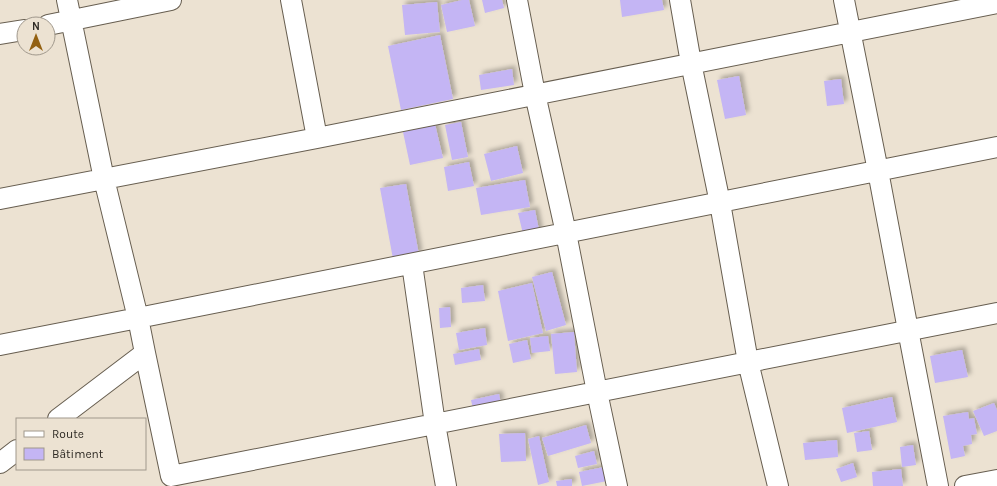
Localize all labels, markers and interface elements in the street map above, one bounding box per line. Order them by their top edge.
north arrow [16,16,56,56]
text: N [32,20,40,33]
legend [16,418,146,470]
text: Route [52,427,84,441]
text: Bâtiment [52,447,104,461]

